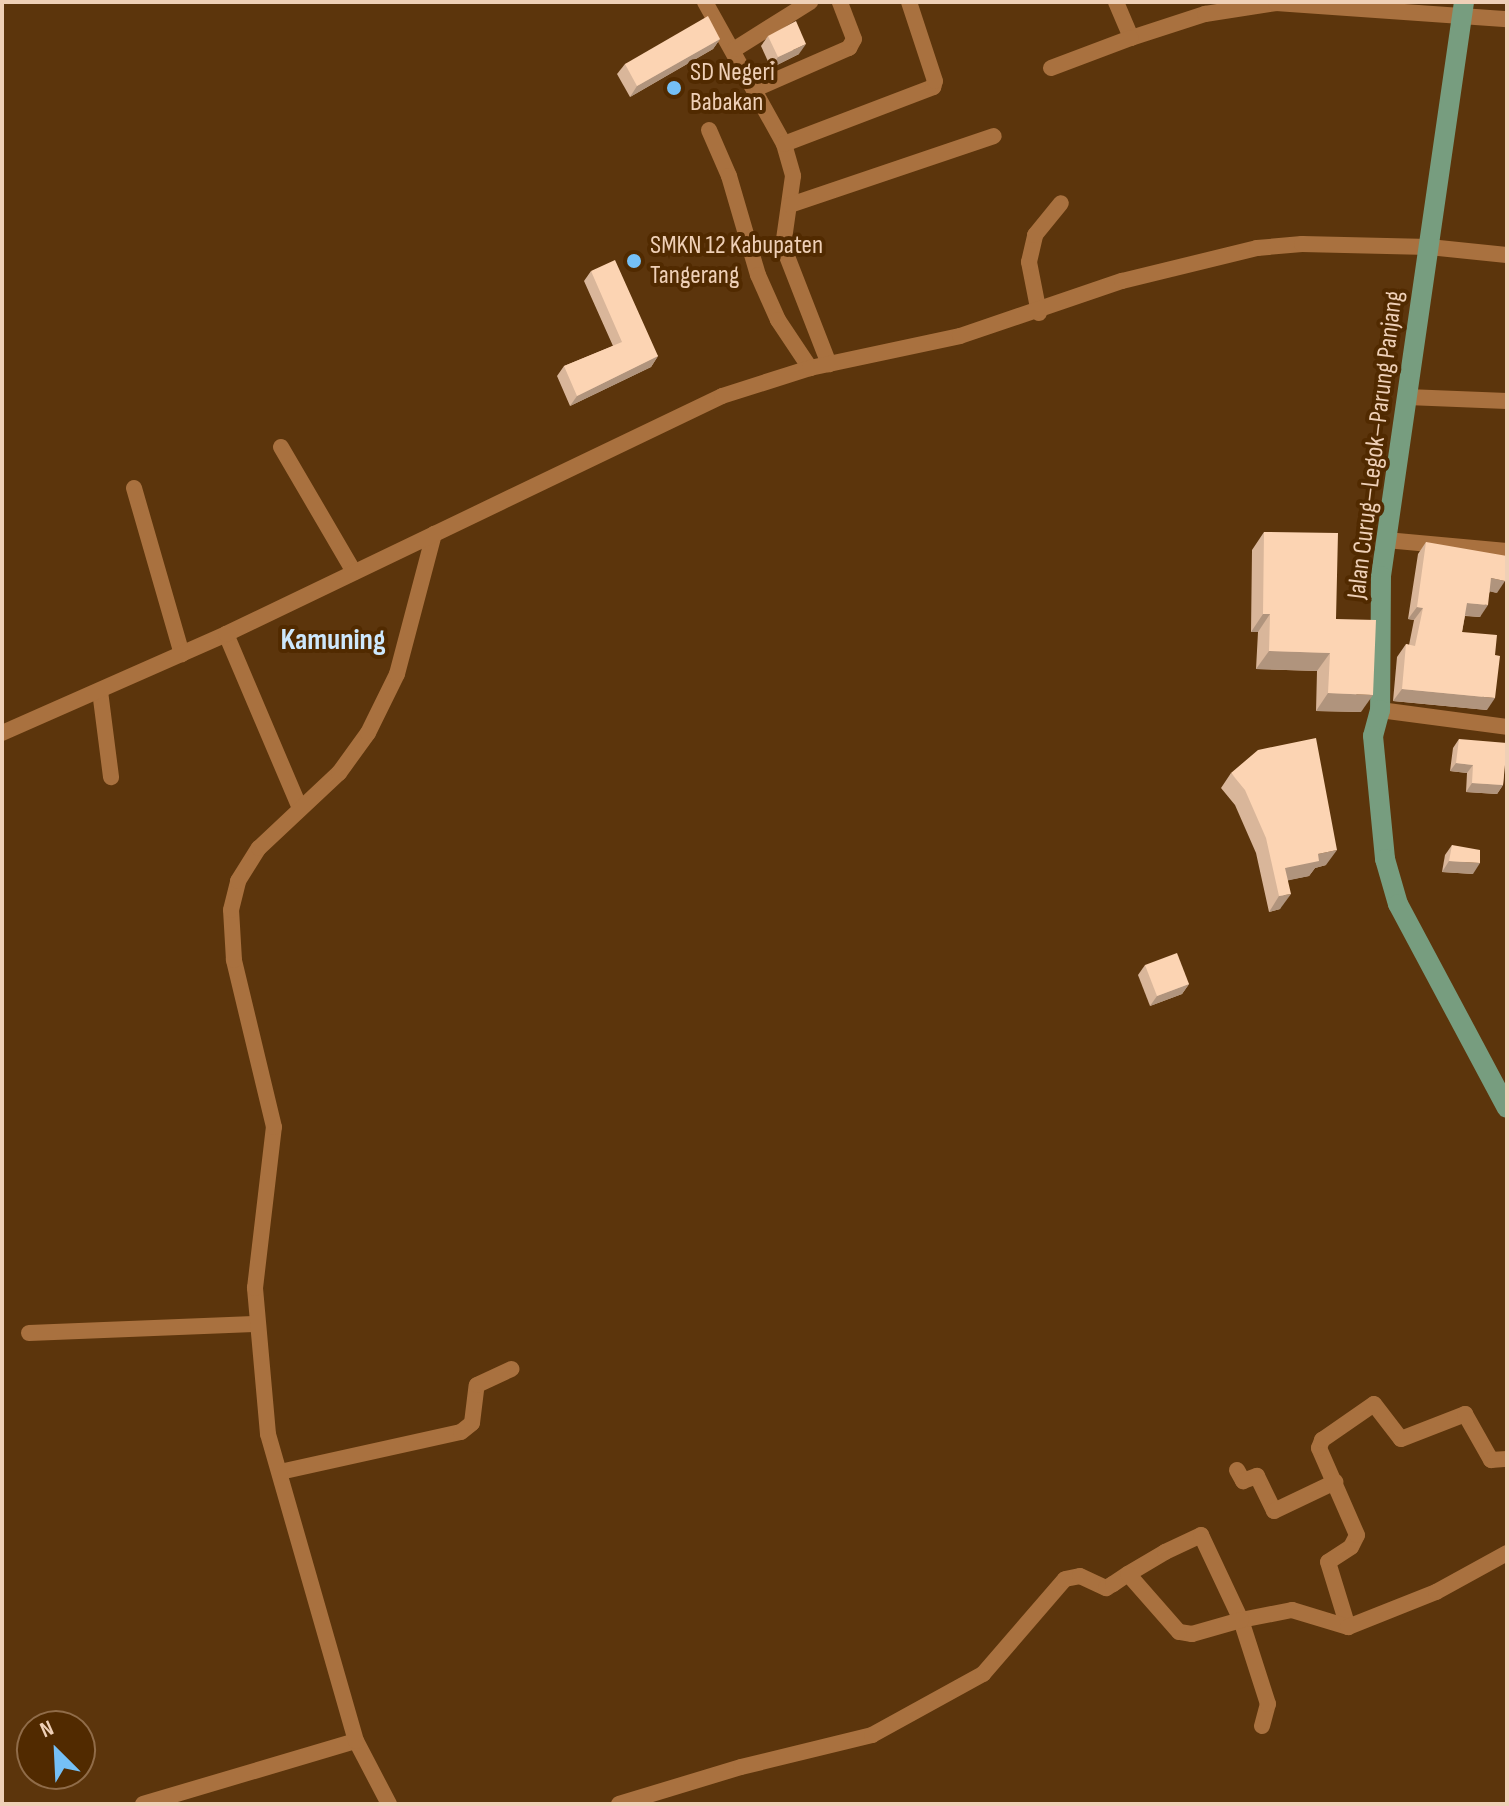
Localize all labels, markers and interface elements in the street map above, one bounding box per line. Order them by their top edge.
place label: SD Negeri Babakan [690,57,775,118]
marker: SD Negeri Babakan [665,79,683,97]
place label: SMKN 12 Kabupaten Tangerang [650,230,823,292]
marker: SMKN 12 Kabupaten Tangerang [625,252,643,270]
street label: Jalan Curug–Legok–Parung Panjang [1342,289,1410,601]
district label: Kamuning [280,622,386,658]
north arrow [16,1710,96,1790]
text: N [36,1715,58,1744]

